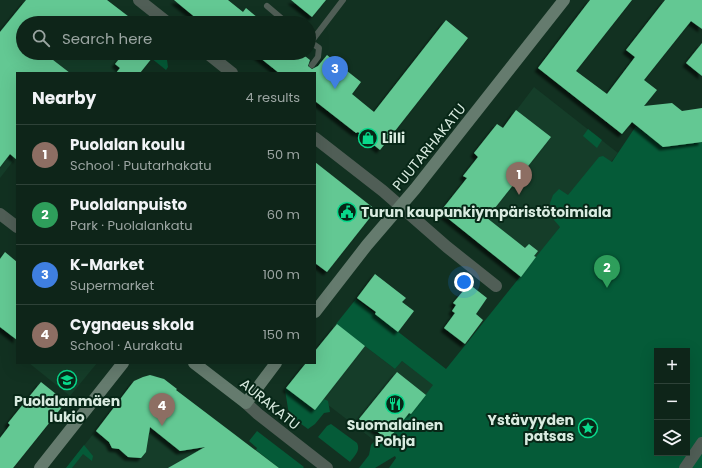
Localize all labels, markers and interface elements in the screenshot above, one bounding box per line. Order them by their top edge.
search box [16,16,316,60]
icon: search [30,27,52,49]
text: Search here [62,28,152,49]
pin: 3 [322,56,348,89]
text: Nearby [32,86,96,110]
text: 4 results [246,88,300,107]
street label: PUUTARHAKATU [388,99,470,195]
shop icon: Lilli [357,127,379,149]
place label: Lilli [382,128,405,148]
text: Puolalan koulu [70,134,185,155]
text: 1 [43,145,47,164]
text: 50 m [267,145,300,164]
text: School · Puutarhakatu [70,156,212,175]
pin: 1 [506,162,532,195]
text: Puolalanpuisto [70,194,187,215]
public building icon: Turun kaupunkiympäristötoimiala [336,201,358,223]
place label: Turun kaupunkiympäristötoimiala [361,202,611,222]
text: 2 [41,205,49,224]
text: 60 m [267,205,300,224]
text: Park · Puolalankatu [70,216,193,235]
text: K-Market [70,254,144,275]
pin: 2 [594,255,620,288]
text: 3 [41,265,49,284]
text: 100 m [263,265,300,284]
your location [454,272,474,292]
text: Supermarket [70,276,154,295]
text: Cygnaeus skola [70,314,194,335]
text: 4 [41,325,49,344]
text: 150 m [263,325,300,344]
text: School · Aurakatu [70,336,183,355]
map controls [654,348,690,456]
button: + [654,348,690,384]
school or university icon: Puolalanmäen lukio [56,369,78,391]
street label: AURAKATU [236,374,304,434]
button: − [654,384,690,420]
place label: Puolalanmäen lukio [14,391,120,427]
pin: 4 [149,393,175,426]
restaurant icon: Suomalainen Pohja [384,393,406,415]
place label: Ystävyyden patsas [488,410,574,446]
place label: Suomalainen Pohja [347,415,443,451]
place icon: Ystävyyden patsas [577,417,599,439]
button: layers [654,420,690,456]

